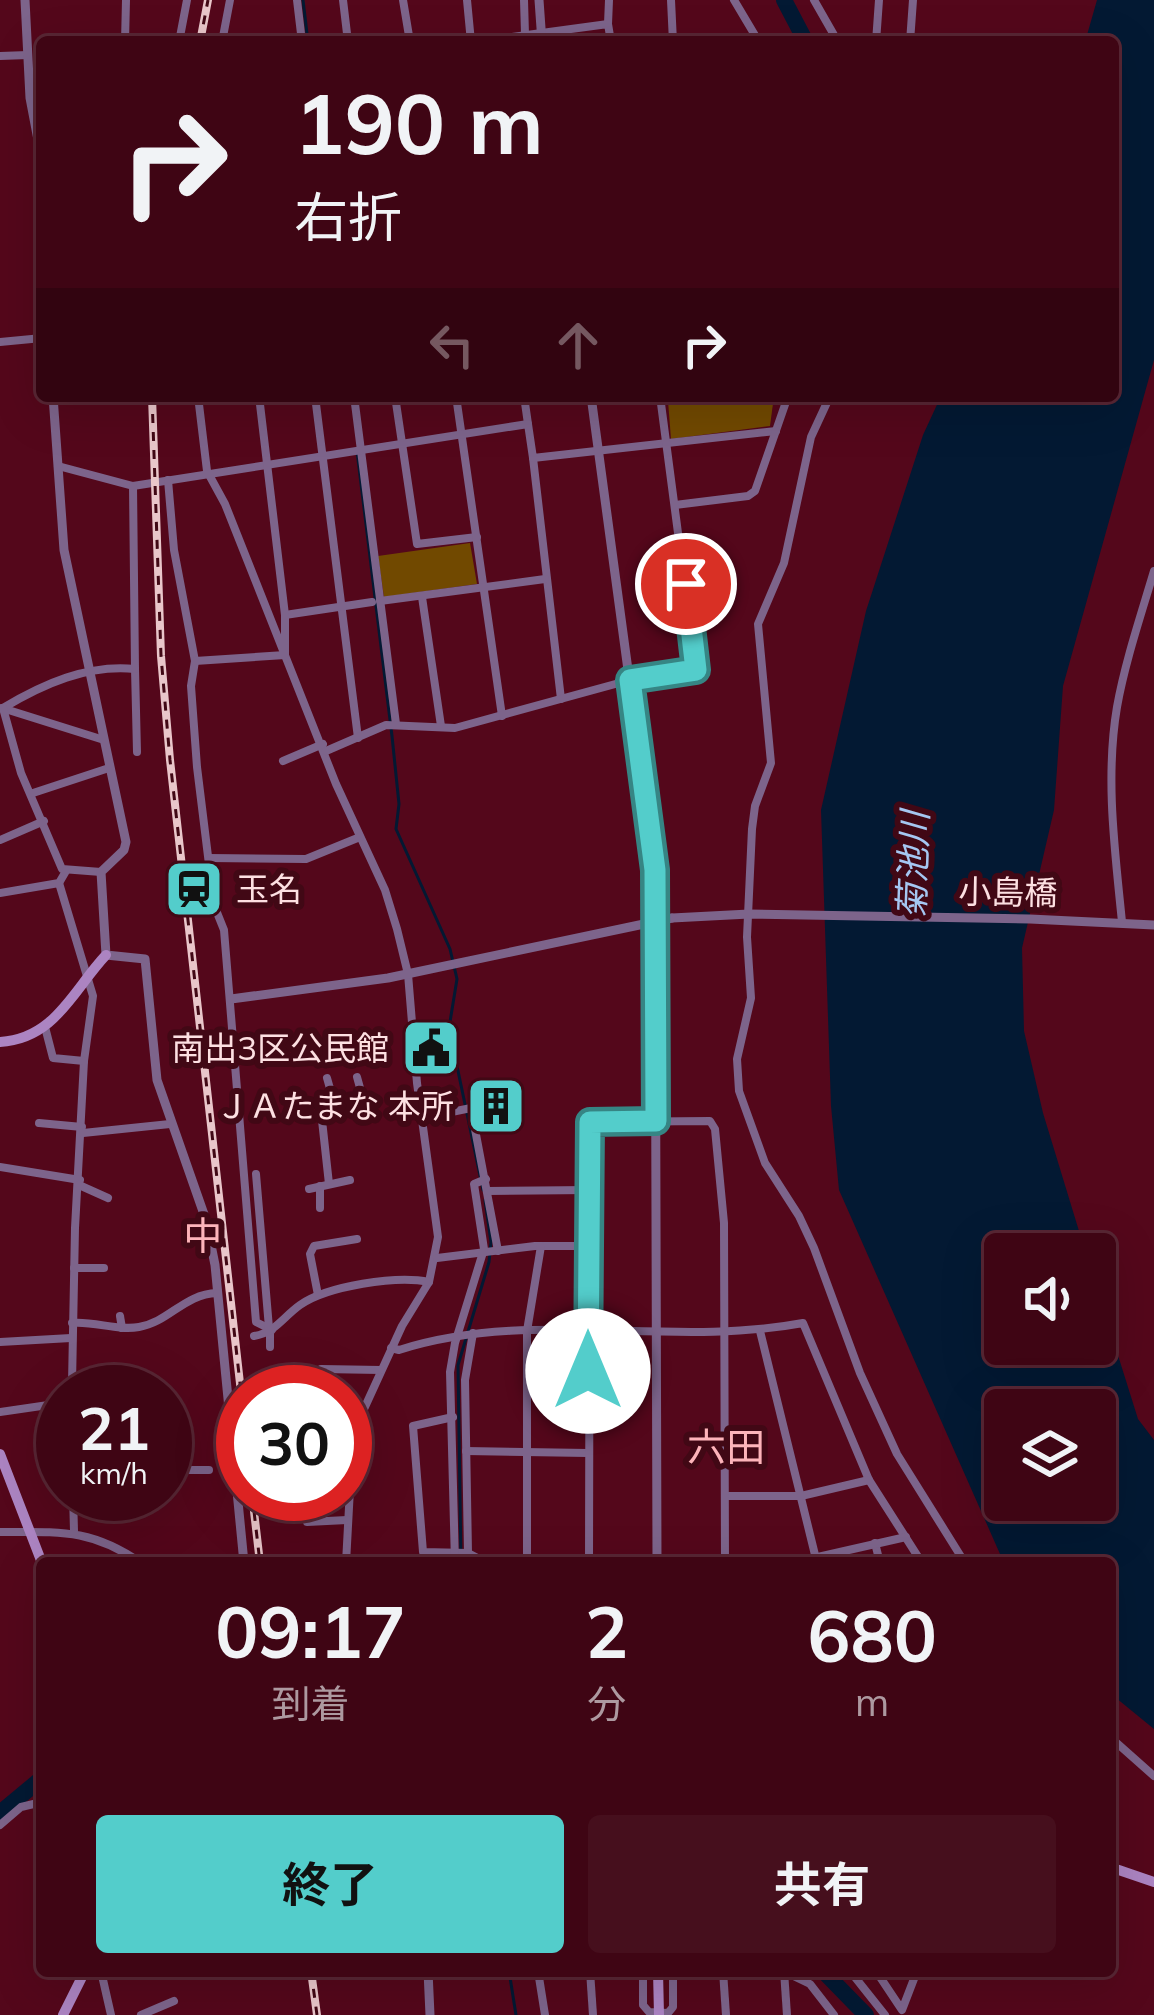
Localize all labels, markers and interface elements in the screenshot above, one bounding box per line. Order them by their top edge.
text: 190 m [294,70,544,175]
icon: right [96,84,252,240]
text: 右折 [294,183,402,251]
icon: left [419,312,485,378]
icon: ahead [545,312,611,378]
icon: right [671,312,737,378]
pin [635,533,737,635]
icon: arrive [653,551,719,617]
water label: 菊池川 [888,806,937,920]
station icon: 玉名 [163,858,225,920]
place label: 玉名 [236,868,302,909]
street label: 小島橋 [958,870,1058,913]
public building icon: 南出3区公民館 [400,1017,462,1079]
place label: 南出3区公民館 [171,1027,389,1068]
building icon: ＪＡたまな 本所 [465,1075,527,1137]
place label: ＪＡたまな 本所 [215,1085,454,1126]
district label: 中 [183,1211,223,1260]
map controls [984,1233,1116,1521]
button: sound [984,1233,1116,1365]
position arrow [525,1308,651,1434]
speed limit sign: 30 [216,1365,372,1521]
button: layers [984,1389,1116,1521]
text: 21 [78,1390,150,1465]
district label: 六田 [687,1422,765,1471]
text: km/h [80,1454,148,1492]
text: 09:17 [215,1586,406,1676]
text: 2 [585,1586,628,1676]
text: 680 [807,1590,937,1680]
text: m [855,1677,889,1726]
text: 到着 [271,1679,349,1728]
text: 分 [587,1679,626,1728]
button: 終了 [96,1815,564,1953]
button: 共有 [588,1815,1056,1953]

